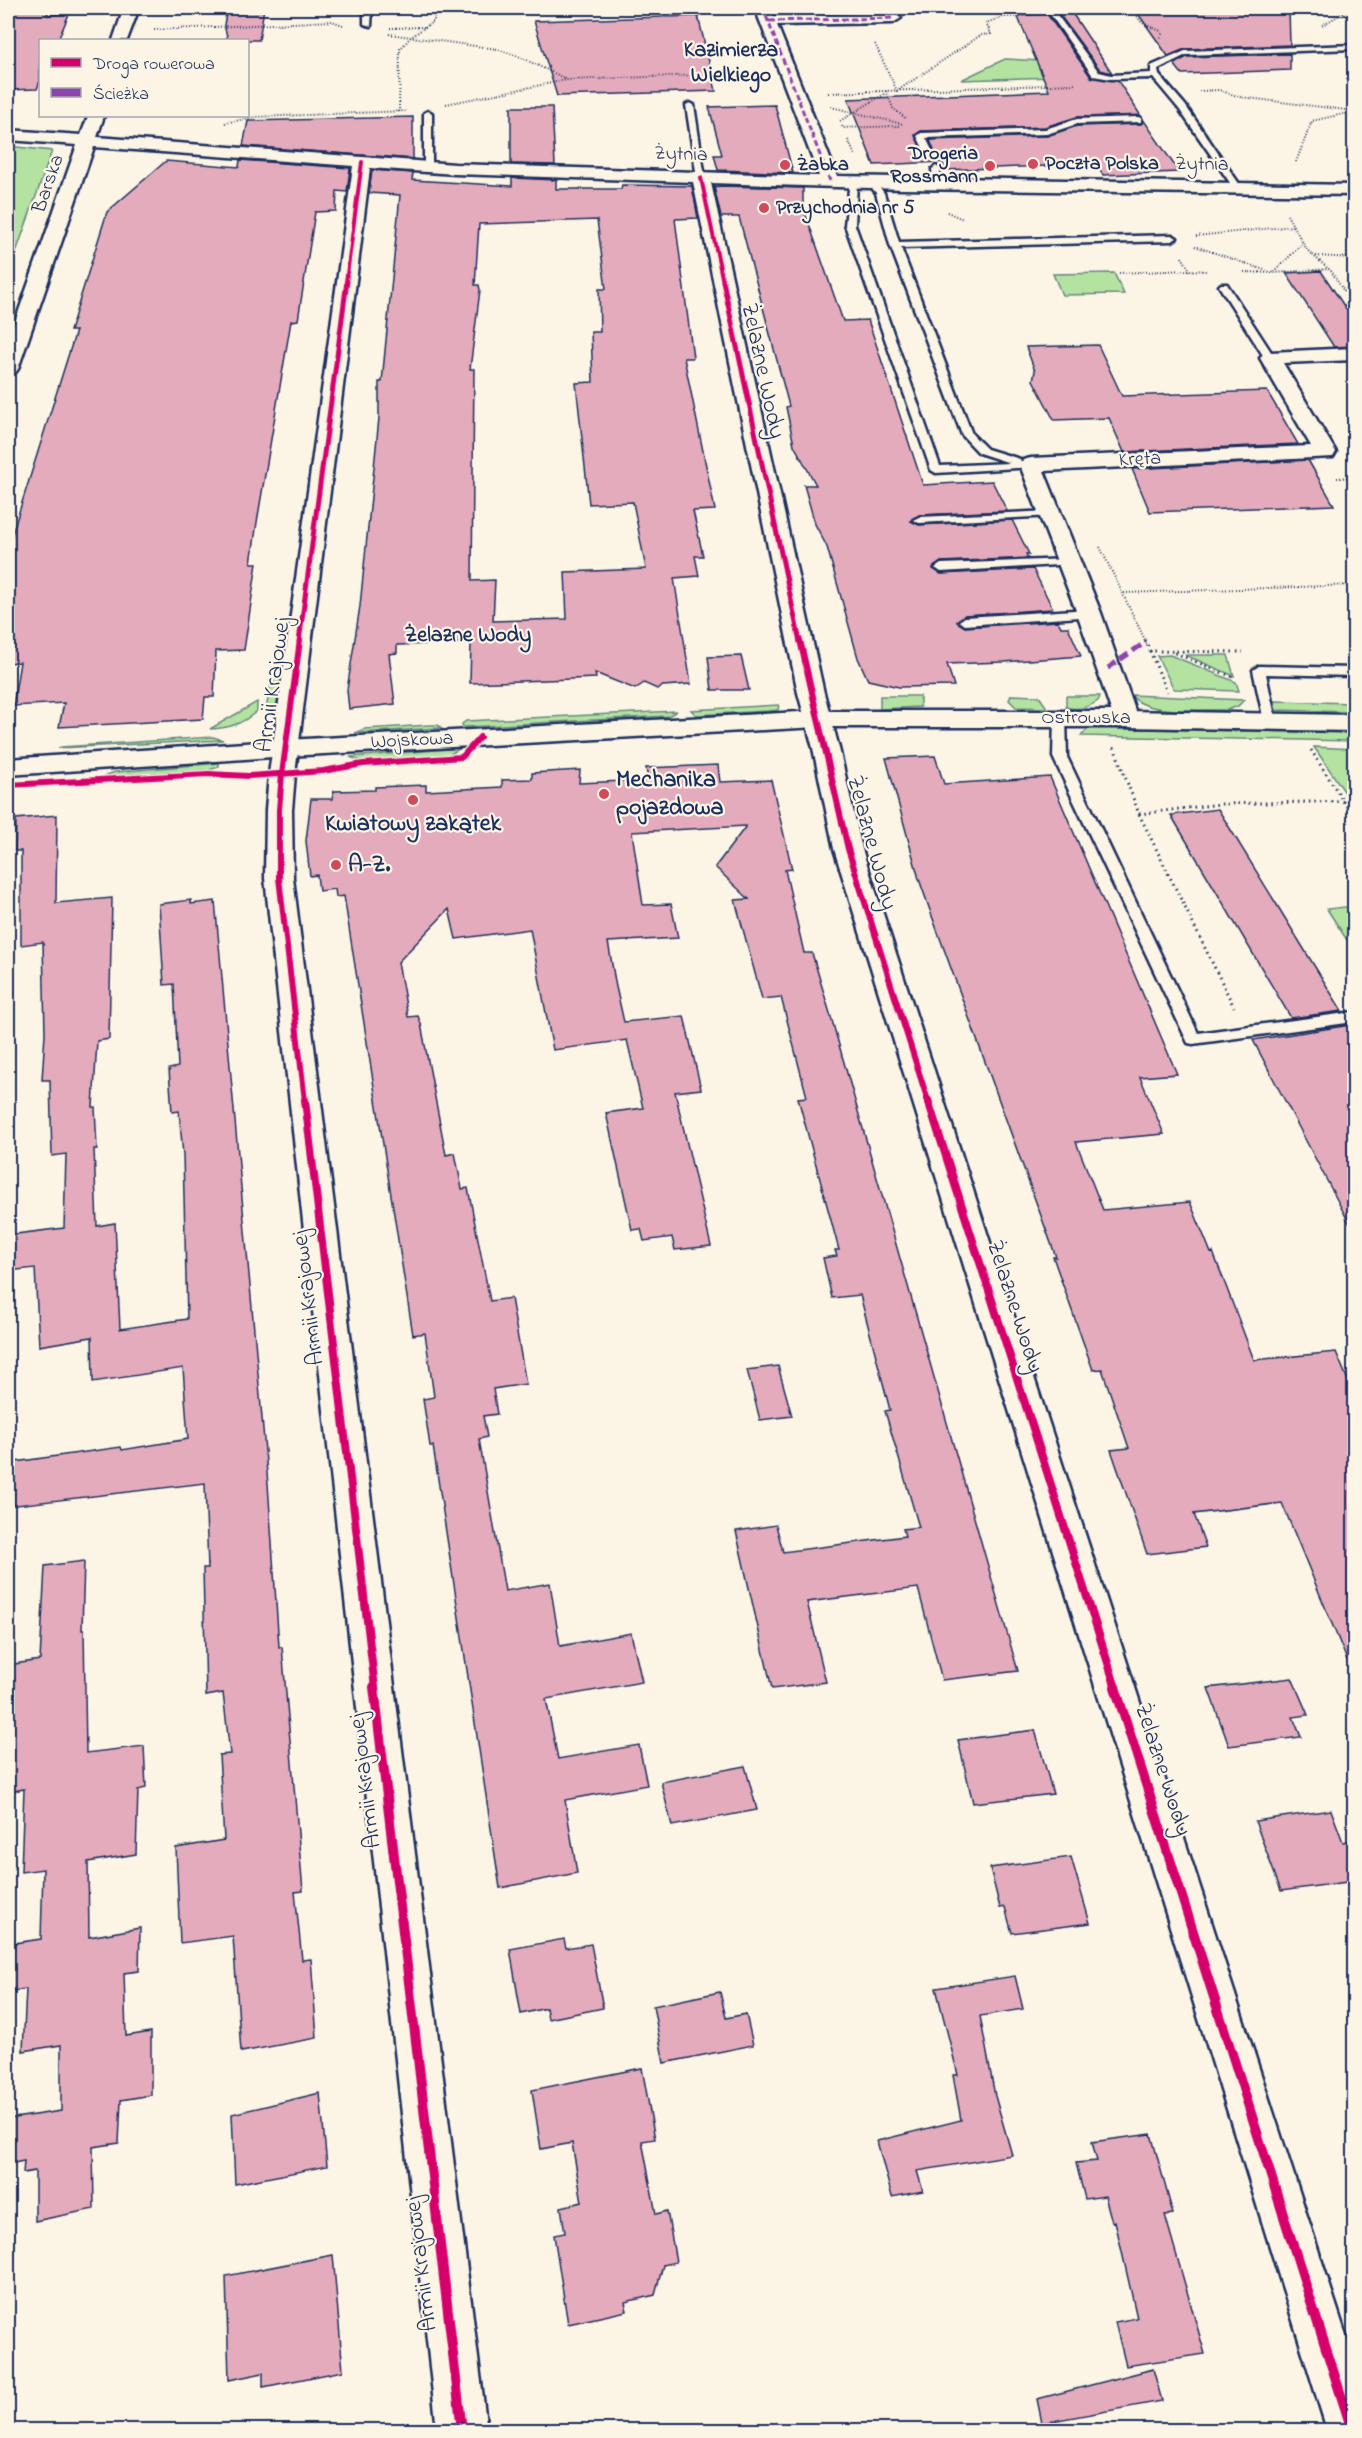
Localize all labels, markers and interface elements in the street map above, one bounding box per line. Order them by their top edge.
district label: Kazimierza Wielkiego [684,35,778,93]
legend [39,39,249,117]
text: Droga rowerowa [92,52,215,79]
text: Ścieżka [93,82,149,108]
street label: Żytnia [654,140,708,170]
place label: Drogeria Rossmann [890,140,978,192]
place label: Poczta Polska [1045,150,1159,179]
street label: Żytnia [1175,150,1229,180]
street label: Barska [25,151,73,218]
place label: Żabka [797,151,849,180]
marker: Poczta Polska [1026,157,1040,171]
marker: Żabka [778,158,792,172]
marker: Drogeria Rossmann [983,159,997,173]
place label: Przychodnia nr 5 [776,194,915,224]
marker: Przychodnia nr 5 [757,201,771,215]
street label: Żelazne Wody [730,300,793,442]
street label: Kręta [1118,444,1162,476]
street label: Armii Krajowej [247,614,301,755]
district label: Żelazne Wody [405,620,531,653]
street label: Ostrowska [1041,704,1131,733]
street label: Wojskowa [370,724,454,758]
place label: Mechanika pojazdowa [616,763,724,826]
street label: Żelazne Wody [835,772,906,914]
marker: Mechanika pojazdowa [597,787,611,801]
marker: Kwiatowy zakątek [406,793,420,807]
place label: Kwiatowy zakątek [325,807,502,843]
place label: A-Z. [348,848,390,883]
marker: A-Z. [329,858,343,872]
street label: Armii Krajowej [283,1227,335,1368]
street label: Żelazne Wody [975,1236,1052,1378]
street label: Żelazne Wody [1123,1699,1200,1841]
street label: Armii Krajowej [340,1710,392,1851]
street label: Armii Krajowej [396,2193,448,2334]

